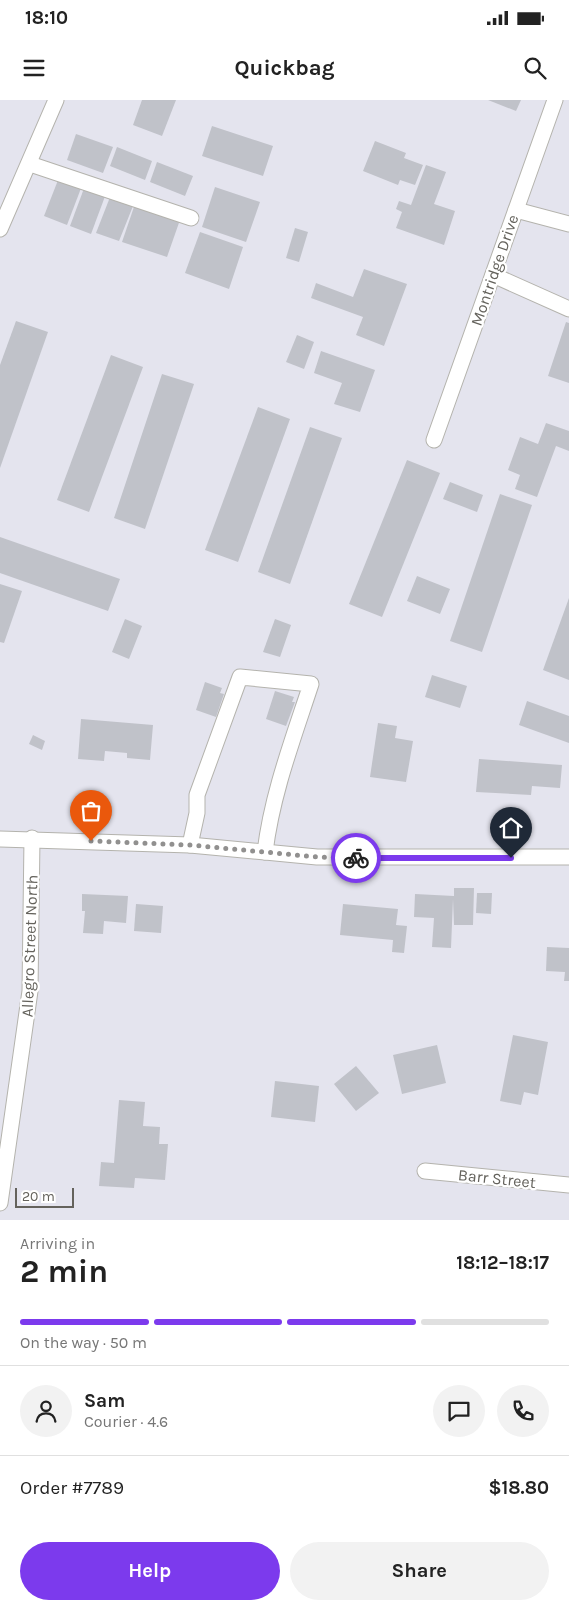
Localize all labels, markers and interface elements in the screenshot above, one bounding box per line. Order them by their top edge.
text: 18:10 [25,7,68,29]
icon: menu [20,54,48,82]
icon: search [521,54,549,82]
text: Quickbag [235,55,334,81]
street label: Montridge Drive [467,212,522,328]
pin [70,790,112,841]
icon: bag [77,797,105,825]
pin [490,807,532,858]
icon: home [497,814,525,842]
courier [331,833,381,883]
icon: bike [342,844,370,872]
street label: Allegro Street North [18,874,41,1018]
street label: Barr Street [457,1165,537,1192]
scale bar [15,1185,74,1208]
text: 20 m [22,1188,55,1205]
text: Arriving in [20,1234,95,1253]
text: 18:12–18:17 [456,1252,549,1274]
text: 2 min [20,1253,108,1290]
text: On the way · 50 m [20,1333,147,1352]
button: person [20,1385,72,1437]
button: chat [433,1385,485,1437]
button: phone [497,1385,549,1437]
text: Sam [84,1390,125,1412]
text: Courier · 4.6 [84,1412,168,1431]
text: Order #7789 [20,1477,124,1499]
text: $18.80 [488,1477,549,1499]
button: Help [20,1542,280,1600]
button: Share [290,1542,549,1600]

